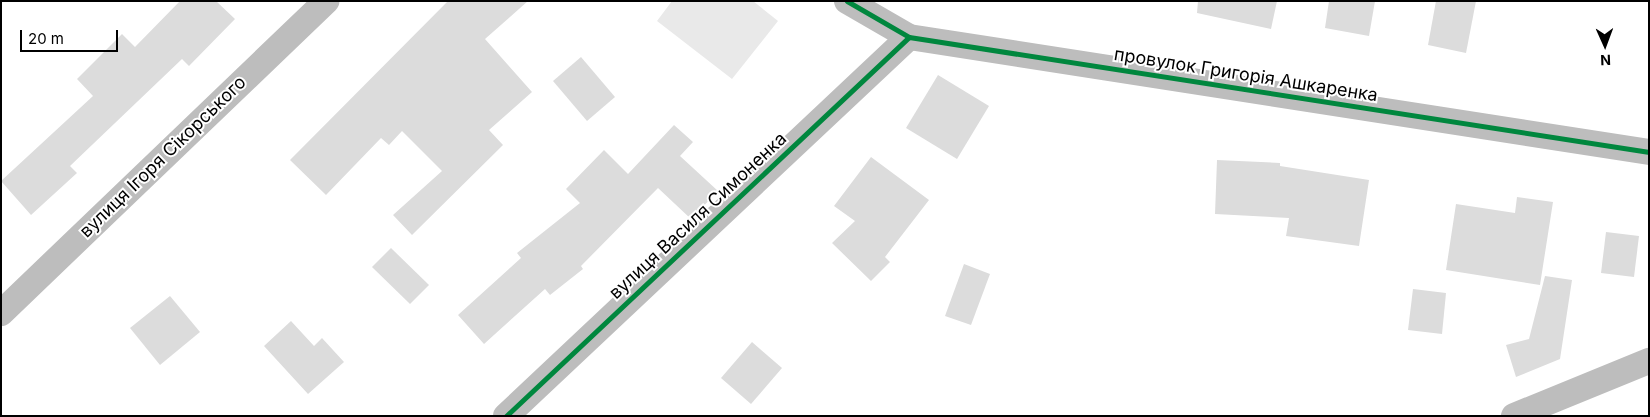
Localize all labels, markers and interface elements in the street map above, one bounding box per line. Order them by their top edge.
scale bar [22,20,120,52]
north arrow [1580,20,1630,70]
text: 20 m [28,29,64,48]
street label: провулок Григорія Ашкаренка [1113,43,1379,107]
text: N [1600,52,1611,69]
street label: вулиця Ігоря Сікорського [75,72,251,242]
street label: вулиця Василя Симоненка [605,128,791,304]

